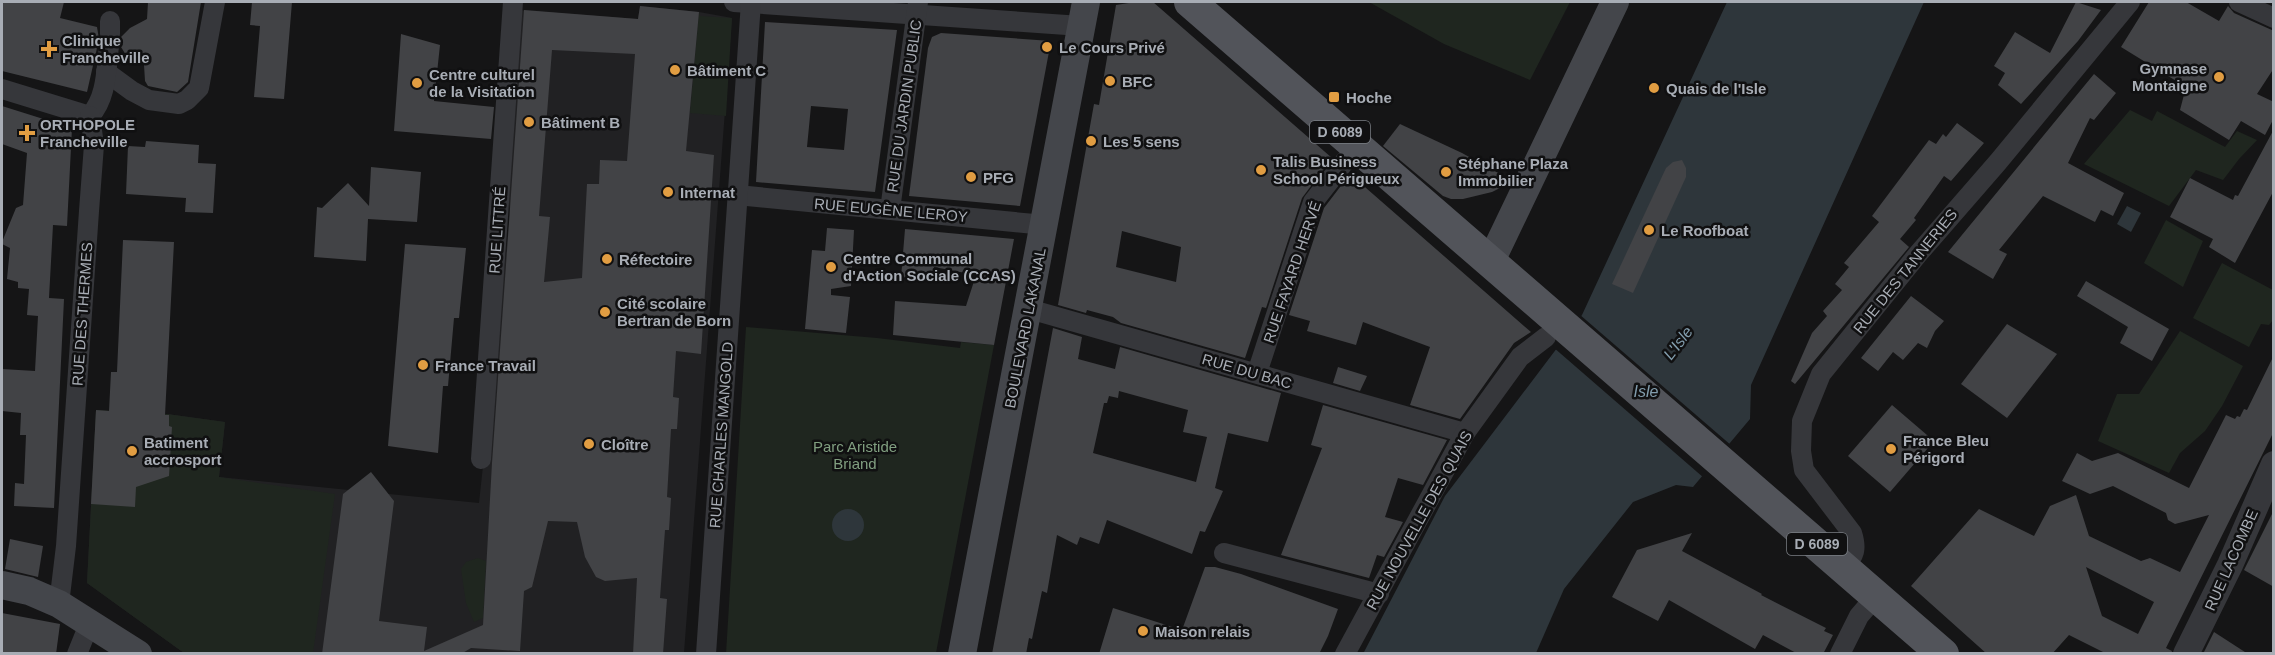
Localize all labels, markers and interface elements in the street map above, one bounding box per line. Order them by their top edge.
street label: RUE DU JARDIN PUBLIC [883,18,925,193]
place label: Clinique Francheville [62,32,150,66]
place label: Le Cours Privé [1059,39,1165,56]
marker: Clinique Francheville [40,40,58,58]
marker: Le Cours Privé [1040,40,1054,54]
place label: Gymnase Montaigne [2132,60,2207,94]
place label: Bâtiment C [687,62,766,79]
marker: Bâtiment C [668,63,682,77]
place label: Centre culturel de la Visitation [429,66,535,100]
marker: Gymnase Montaigne [2212,70,2226,84]
place label: BFC [1122,73,1153,90]
marker: BFC [1103,74,1117,88]
marker: Centre culturel de la Visitation [410,76,424,90]
place label: Quais de l'Isle [1666,80,1766,97]
marker: Quais de l'Isle [1647,81,1661,95]
place label: Hoche [1346,89,1392,106]
marker: Hoche [1327,90,1341,104]
place label: Bâtiment B [541,114,620,131]
marker: Bâtiment B [522,115,536,129]
place label: ORTHOPOLE Francheville [40,116,135,150]
road number: D 6089 [1310,121,1370,143]
marker: ORTHOPOLE Francheville [18,124,36,142]
place label: Les 5 sens [1103,133,1180,150]
marker: Les 5 sens [1084,134,1098,148]
place label: Talis Business School Périgueux [1273,153,1400,187]
place label: Stéphane Plaza Immobilier [1458,155,1569,189]
marker: Talis Business School Périgueux [1254,163,1268,177]
marker: Stéphane Plaza Immobilier [1439,165,1453,179]
place label: PFG [983,169,1014,186]
marker: PFG [964,170,978,184]
place label: Internat [680,184,735,201]
marker: Internat [661,185,675,199]
street label: RUE LITTRÉ [485,186,509,274]
street label: RUE EUGÈNE LEROY [813,195,969,225]
street label: RUE FAYARD HERVÉ [1260,199,1324,345]
street label: RUE DES TANNERIES [1850,205,1960,337]
place label: Le Roofboat [1661,222,1749,239]
marker: Le Roofboat [1642,223,1656,237]
street label: RUE DES THERMES [69,242,95,386]
street label: BOULEVARD LAKANAL [1001,246,1049,410]
place label: Centre Communal d'Action Sociale (CCAS) [843,250,1016,284]
place label: Réfectoire [619,251,692,268]
marker: Réfectoire [600,252,614,266]
marker: Centre Communal d'Action Sociale (CCAS) [824,260,838,274]
place label: Cité scolaire Bertran de Born [617,295,731,329]
marker: Cité scolaire Bertran de Born [598,305,612,319]
water label: L'Isle [1660,323,1696,363]
street label: RUE CHARLES MANGOLD [706,341,736,529]
street label: RUE DU BAC [1200,350,1294,392]
place label: France Travail [435,357,536,374]
marker: France Travail [416,358,430,372]
water label: Isle [1634,383,1659,400]
street label: RUE NOUVELLE DES QUAIS [1363,428,1475,612]
place label: France Bleu Périgord [1903,432,1989,466]
place label: Batiment accrosport [144,434,222,468]
place label: Cloître [601,436,649,453]
marker: Cloître [582,437,596,451]
park label: Parc Aristide Briand [813,438,897,472]
marker: France Bleu Périgord [1884,442,1898,456]
marker: Batiment accrosport [125,444,139,458]
street label: RUE LACOMBE [2201,507,2261,613]
road number: D 6089 [1787,533,1847,555]
place label: Maison relais [1155,623,1250,640]
marker: Maison relais [1136,624,1150,638]

